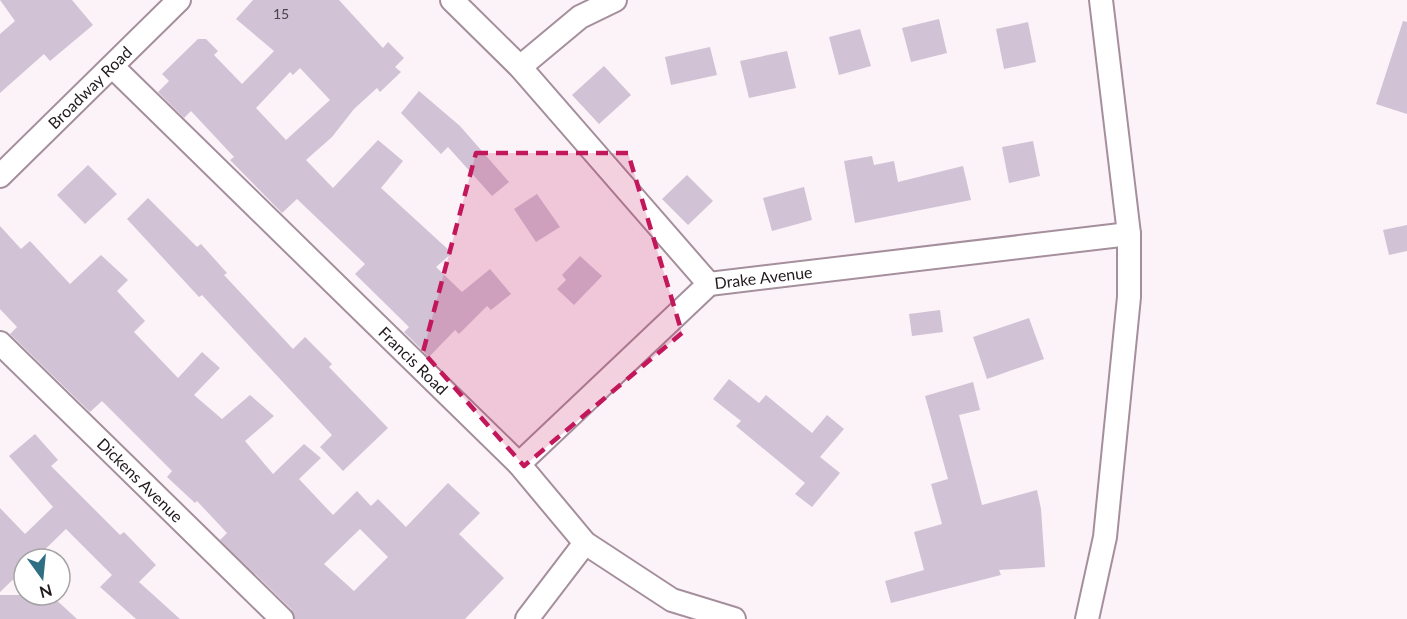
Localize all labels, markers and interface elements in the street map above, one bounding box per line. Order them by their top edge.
house number: 15 [273,5,289,22]
street label: Broadway Road [44,42,135,132]
street label: Drake Avenue [713,262,813,292]
street label: Francis Road [375,322,452,398]
street label: Dickens Avenue [94,434,187,526]
north arrow [12,547,72,607]
text: N [38,581,54,603]

